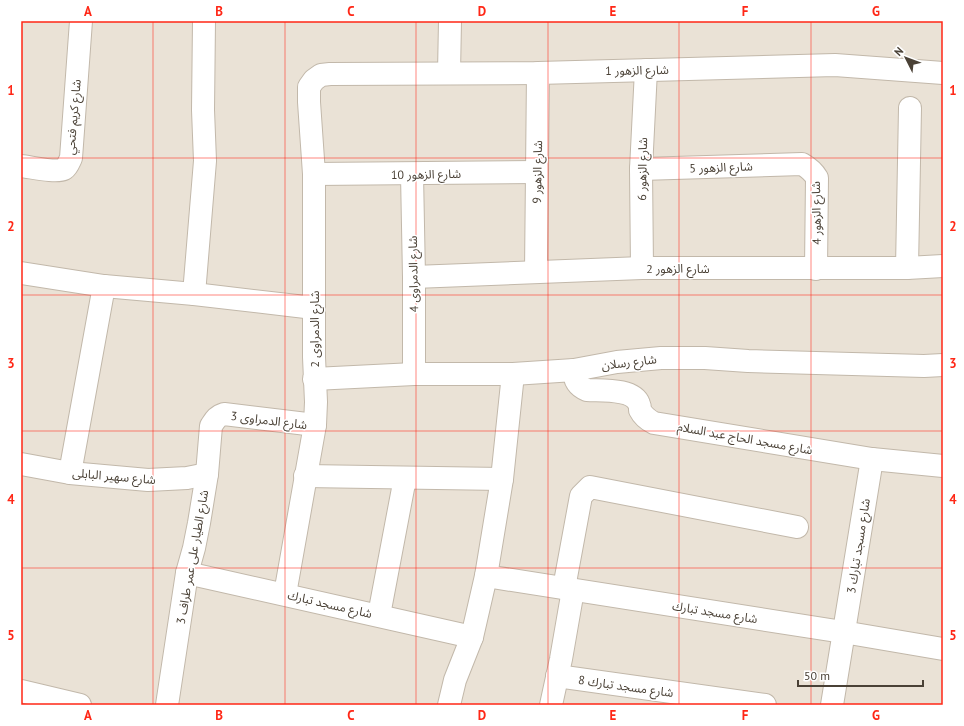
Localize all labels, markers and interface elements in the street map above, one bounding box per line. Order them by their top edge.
text: A [84,3,92,20]
text: B [215,3,223,20]
text: C [347,3,355,20]
text: D [478,3,486,20]
text: E [610,3,617,20]
text: F [742,3,749,20]
text: G [872,3,880,20]
north arrow [886,38,926,78]
text: N [891,44,906,59]
street label: شارع الزهور 1 [605,62,669,80]
street label: شارع كريم فتحي [62,79,87,156]
text: 1 [7,82,15,99]
text: 1 [949,82,957,99]
street label: شارع الزهور 6 [634,137,652,201]
street label: شارع الزهور 9 [529,140,547,204]
street label: شارع الزهور 5 [689,158,753,178]
street label: شارع الزهور 10 [391,166,461,184]
street label: شارع الزهور 4 [808,181,826,245]
text: 2 [7,218,15,235]
text: 2 [949,218,957,235]
street label: شارع الدمراوى 4 [405,235,423,313]
street label: شارع الزهور 2 [646,261,710,278]
street label: شارع الدمراوى 2 [307,291,324,367]
street label: شارع رسلان [601,351,658,375]
text: 3 [7,355,15,372]
text: 3 [949,355,957,372]
street label: شارع الدمراوى 3 [230,408,308,434]
street label: شارع مسجد الحاج عبد السلام [676,419,814,459]
street label: شارع سهير البابلى [71,465,156,489]
street label: شارع الطيار على عمر طراف 3 [173,489,213,626]
text: 4 [7,491,15,508]
text: 4 [949,491,957,508]
street label: شارع مسجد تبارك 3 [843,497,875,595]
street label: شارع مسجد تبارك [286,587,374,623]
street label: شارع مسجد تبارك [671,598,759,628]
text: 5 [7,627,15,644]
text: 5 [949,627,957,644]
scale bar [798,662,923,688]
text: 50 m [804,668,830,683]
street label: شارع مسجد تبارك 8 [577,672,675,702]
text: A [84,707,92,724]
text: B [215,707,223,724]
text: C [347,707,355,724]
text: D [478,707,486,724]
text: E [610,707,617,724]
text: F [742,707,749,724]
text: G [872,707,880,724]

